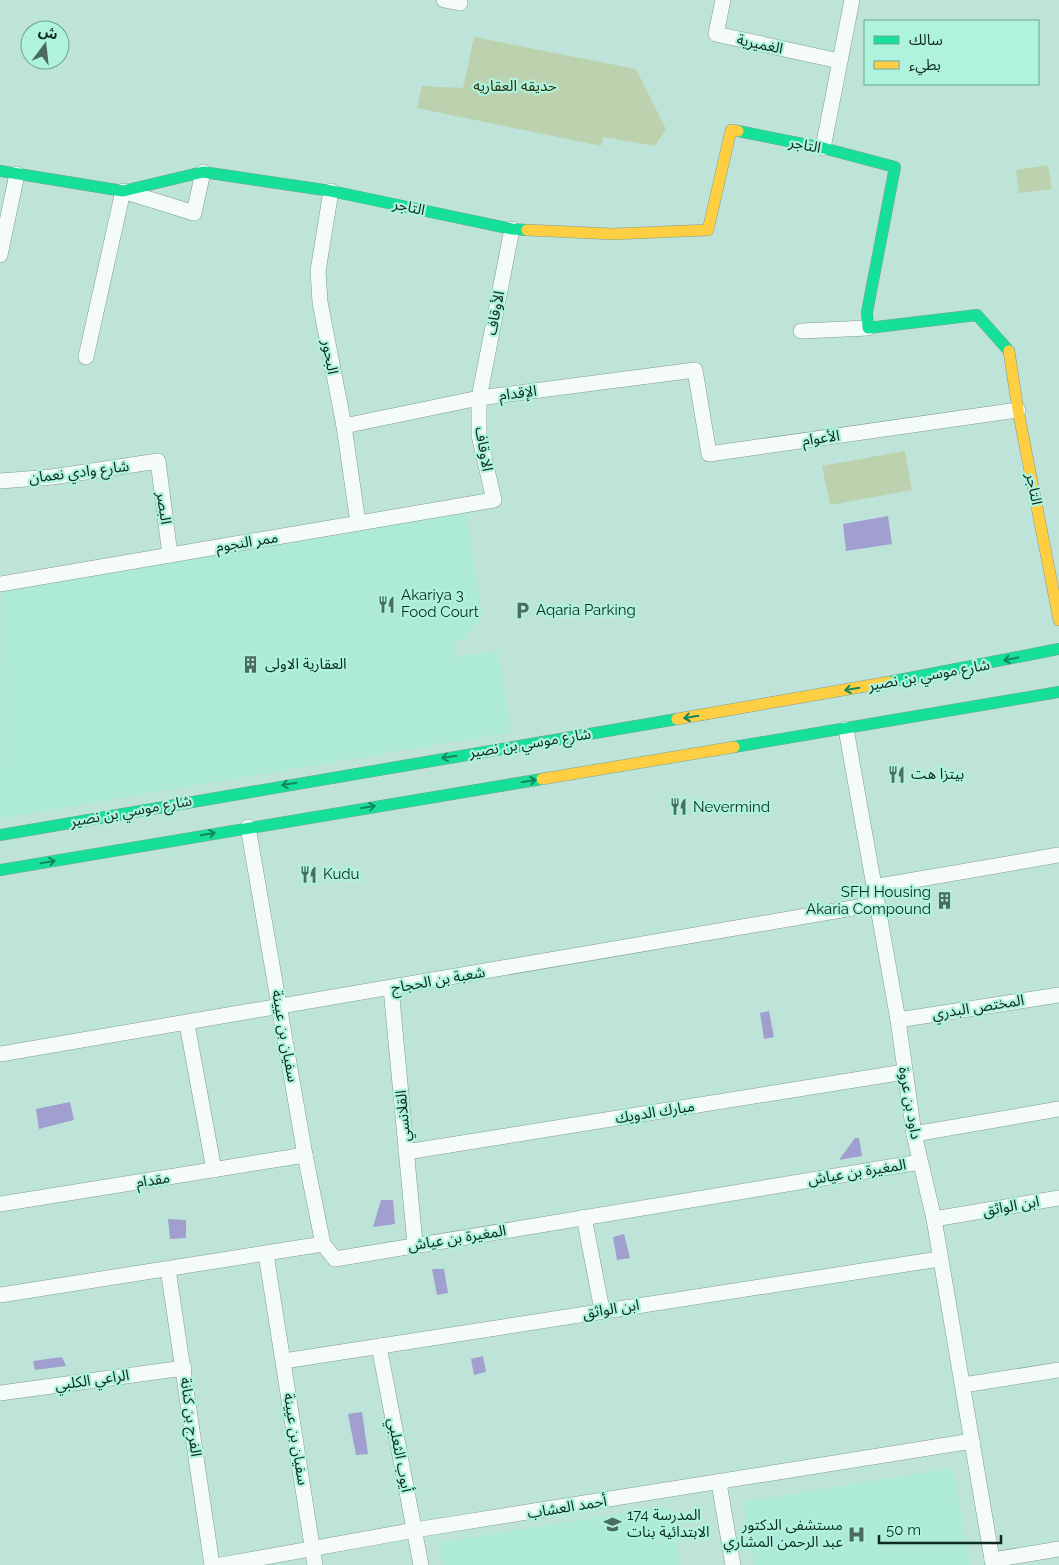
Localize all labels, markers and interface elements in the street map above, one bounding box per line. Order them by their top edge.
north arrow [20,20,70,70]
legend [864,20,1039,85]
text: ش [37,22,60,43]
street label: الغميرية [735,30,785,58]
text: سالك [909,31,943,49]
text: بطيء [909,56,941,76]
park label: حديقه العقاريه [473,77,557,95]
street label: التاجر [786,133,823,157]
street label: التاجر [390,195,427,219]
street label: الأوقاف [482,289,508,337]
street label: البحور [318,337,342,376]
street label: الإقدام [498,382,538,406]
street label: الاوقاف [471,425,497,473]
street label: الأعوام [801,426,841,452]
street label: شارع وادي نعمان [28,457,131,490]
street label: التاجر [1022,470,1046,507]
street label: البصر [153,490,175,525]
street label: ممر النجوم [215,528,280,558]
place label: Akariya 3 Food Court [401,586,479,621]
restaurant icon: Akariya 3 Food Court [377,594,397,614]
parking icon: Aqaria Parking [512,600,532,620]
place label: Aqaria Parking [536,601,636,619]
building icon: العقارية الاولى [241,654,261,674]
place label: العقارية الاولى [265,655,347,673]
street label: شارع موسي بن نصير [866,655,992,698]
one-way arrow [1004,655,1020,664]
one-way arrow [844,684,860,694]
one-way arrow [684,712,700,722]
street label: شارع موسي بن نصير [467,724,593,765]
one-way arrow [441,752,457,762]
restaurant icon: بيتزا هت [887,764,907,784]
place label: بيتزا هت [911,765,964,783]
one-way arrow [520,776,536,786]
one-way arrow [281,779,297,789]
street label: شارع موسي بن نصير [68,791,194,834]
restaurant icon: Nevermind [669,797,689,817]
place label: Nevermind [693,798,770,816]
one-way arrow [360,802,376,812]
one-way arrow [200,828,216,838]
one-way arrow [40,856,56,866]
restaurant icon: Kudu [299,864,319,884]
place label: Kudu [323,865,360,883]
place label: SFH Housing Akaria Compound [806,883,931,918]
building icon: SFH Housing Akaria Compound [935,891,955,911]
street label: شعبة بن الحجاج [390,963,487,1000]
street label: سفيان بن عيينة [268,989,302,1084]
street label: المختص البدري [931,991,1026,1026]
street label: داود بن عروة [895,1065,925,1141]
street label: القلانسي [392,1089,417,1143]
street label: مبارك الدويك [614,1097,696,1127]
street label: المغيرة بن عياش [807,1155,907,1189]
street label: مقدام [135,1168,172,1194]
street label: ابن الواثق [981,1192,1041,1221]
street label: المغيرة بن عياش [407,1221,507,1255]
street label: ابن الواثق [581,1296,641,1323]
street label: الراعي الكلبي [54,1366,131,1397]
street label: الفرج بن كنانة [174,1376,205,1458]
street label: سفيان بن عيينة [280,1392,312,1487]
street label: أيوب الثعلبي [382,1416,416,1494]
street label: أحمد العشاب [526,1492,608,1522]
place label: المدرسة 174 الابتدائية بنات [627,1506,710,1541]
scale bar [879,1512,1002,1544]
school or university icon: المدرسة 174 الابتدائية بنات [603,1514,623,1534]
place label: مستشفى الدكتور عبد الرحمن المشاري [723,1516,843,1553]
text: 50 m [886,1521,921,1539]
hospital icon: مستشفى الدكتور عبد الرحمن المشاري [847,1524,867,1544]

